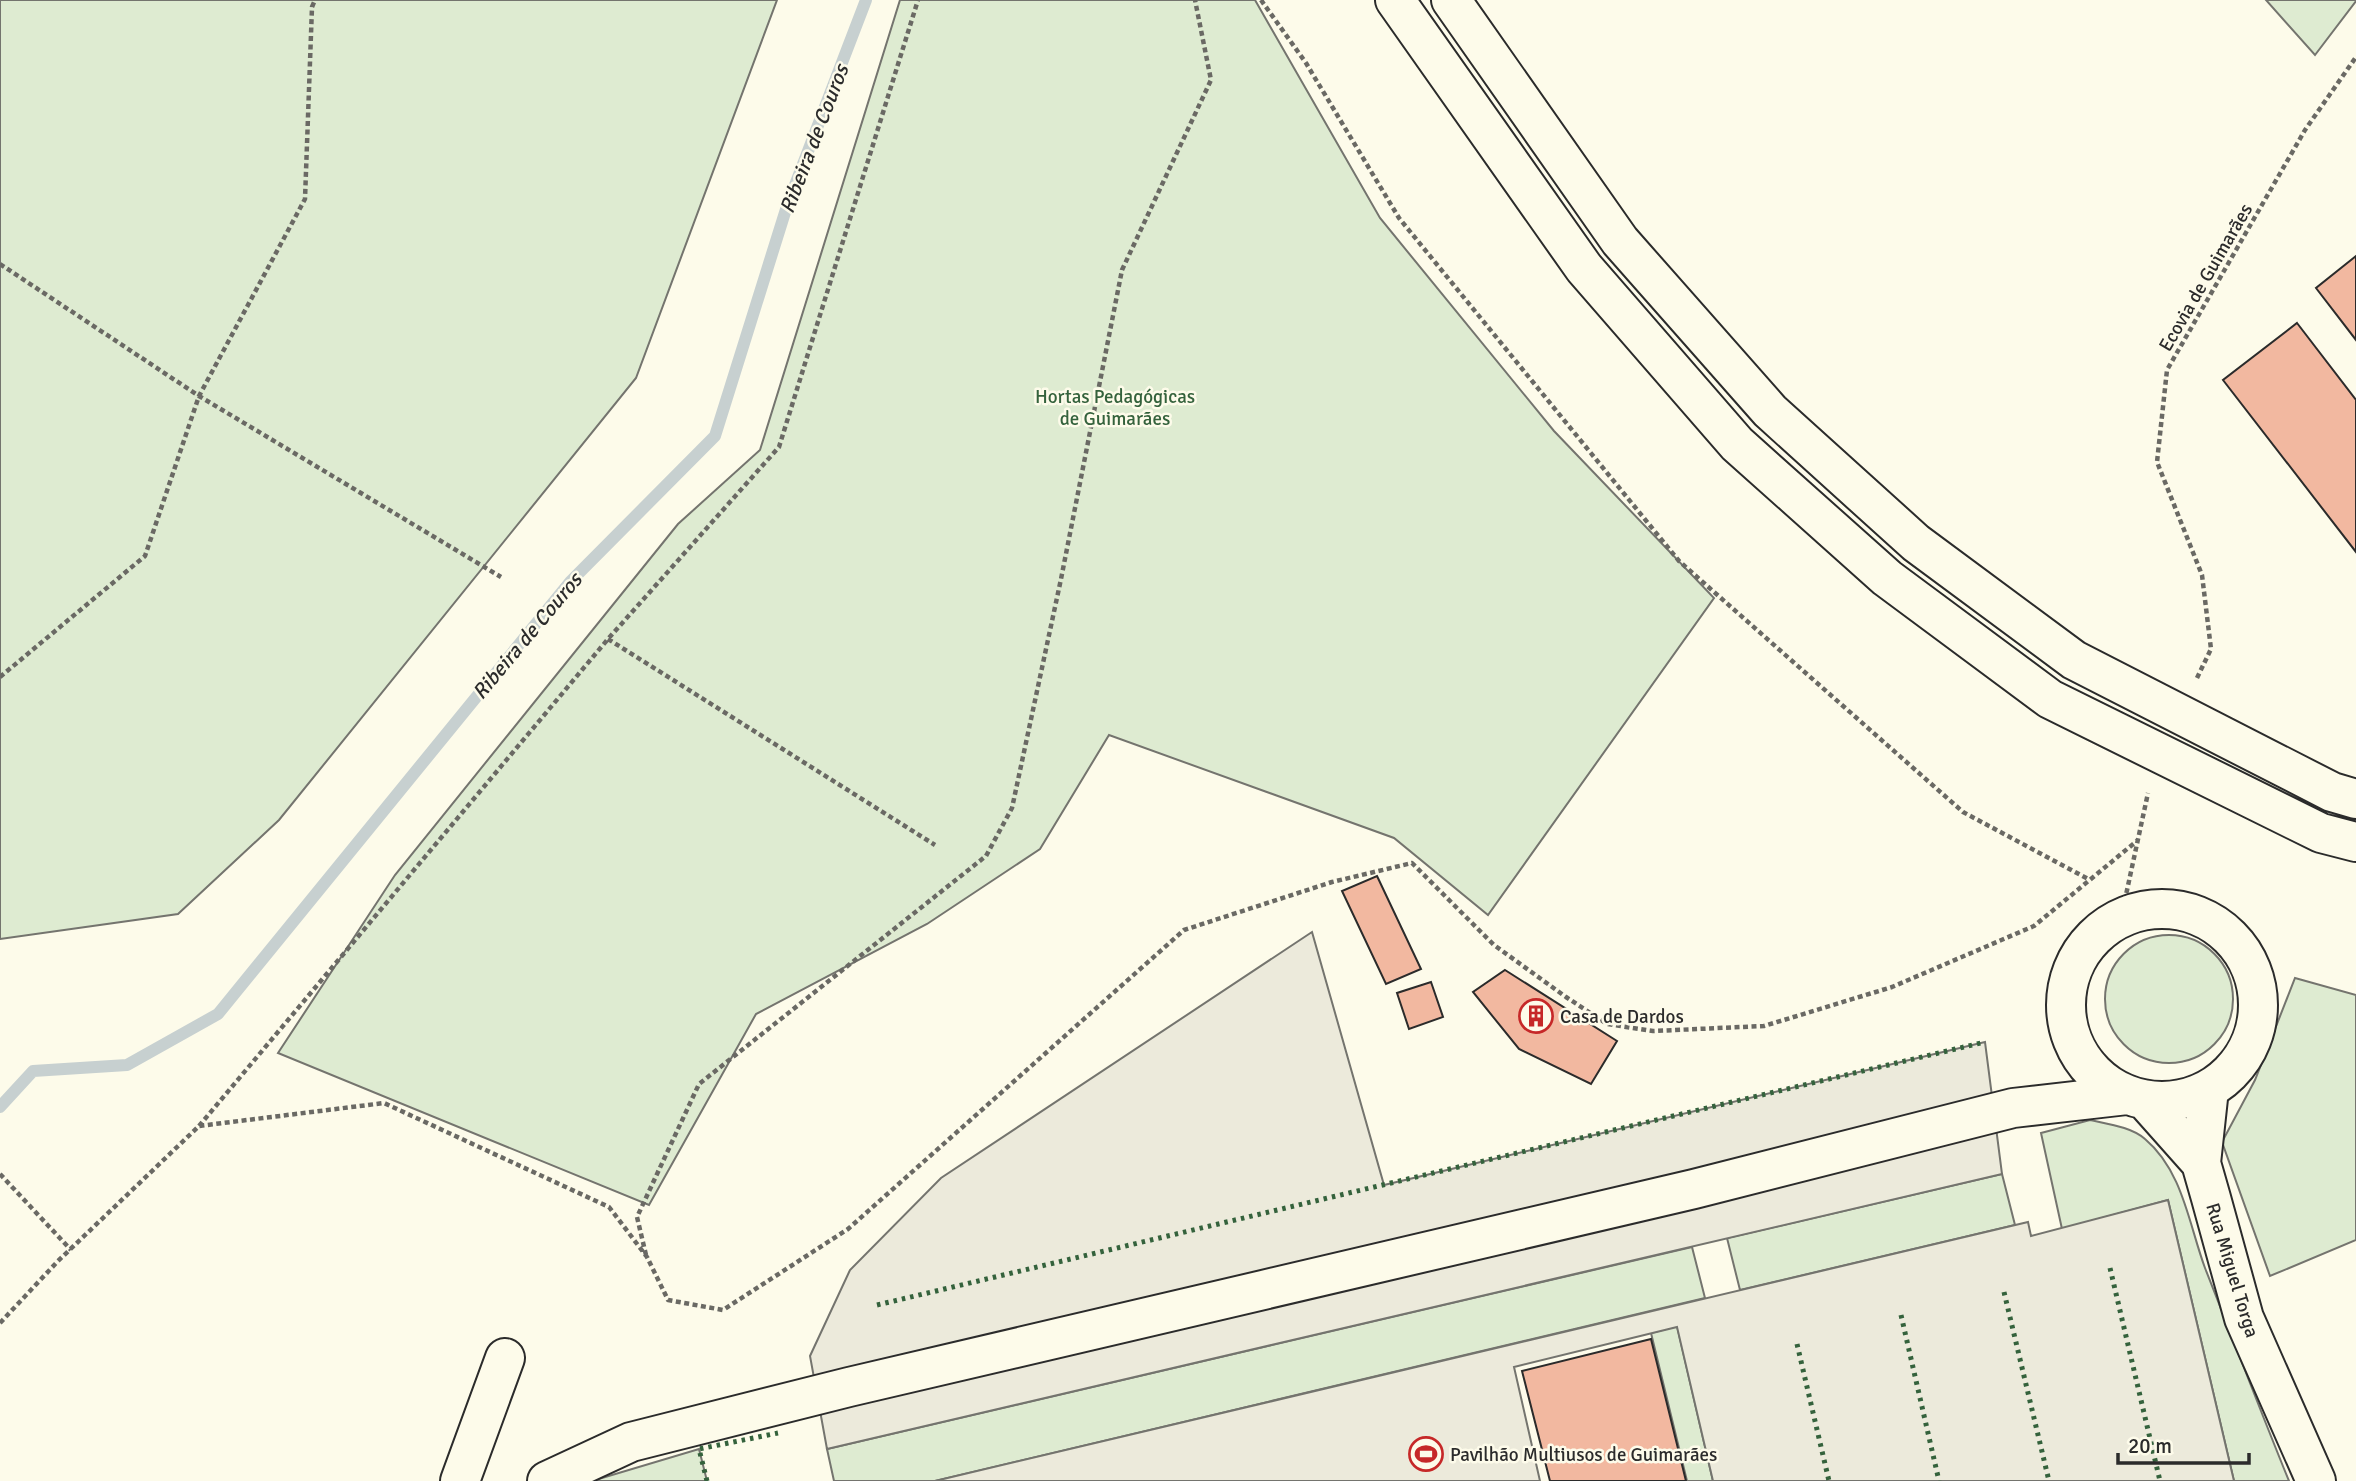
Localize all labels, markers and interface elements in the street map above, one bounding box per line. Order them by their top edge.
water label: Ribeira de Couros [774,59,855,217]
street label: Ecovia de Guimarães [2154,199,2258,356]
park label: Hortas Pedagógicas de Guimarães [1035,385,1195,431]
water label: Ribeira de Couros [467,566,589,705]
building icon: Casa de Dardos [1517,997,1555,1035]
place label: Casa de Dardos [1560,1005,1684,1029]
street label: Rua Miguel Torga [2200,1200,2264,1340]
scale bar [2118,1422,2249,1466]
text: 20 m [2128,1433,2172,1459]
sports icon: Pavilhão Multiusos de Guimarães [1407,1435,1445,1473]
place label: Pavilhão Multiusos de Guimarães [1450,1443,1717,1467]

